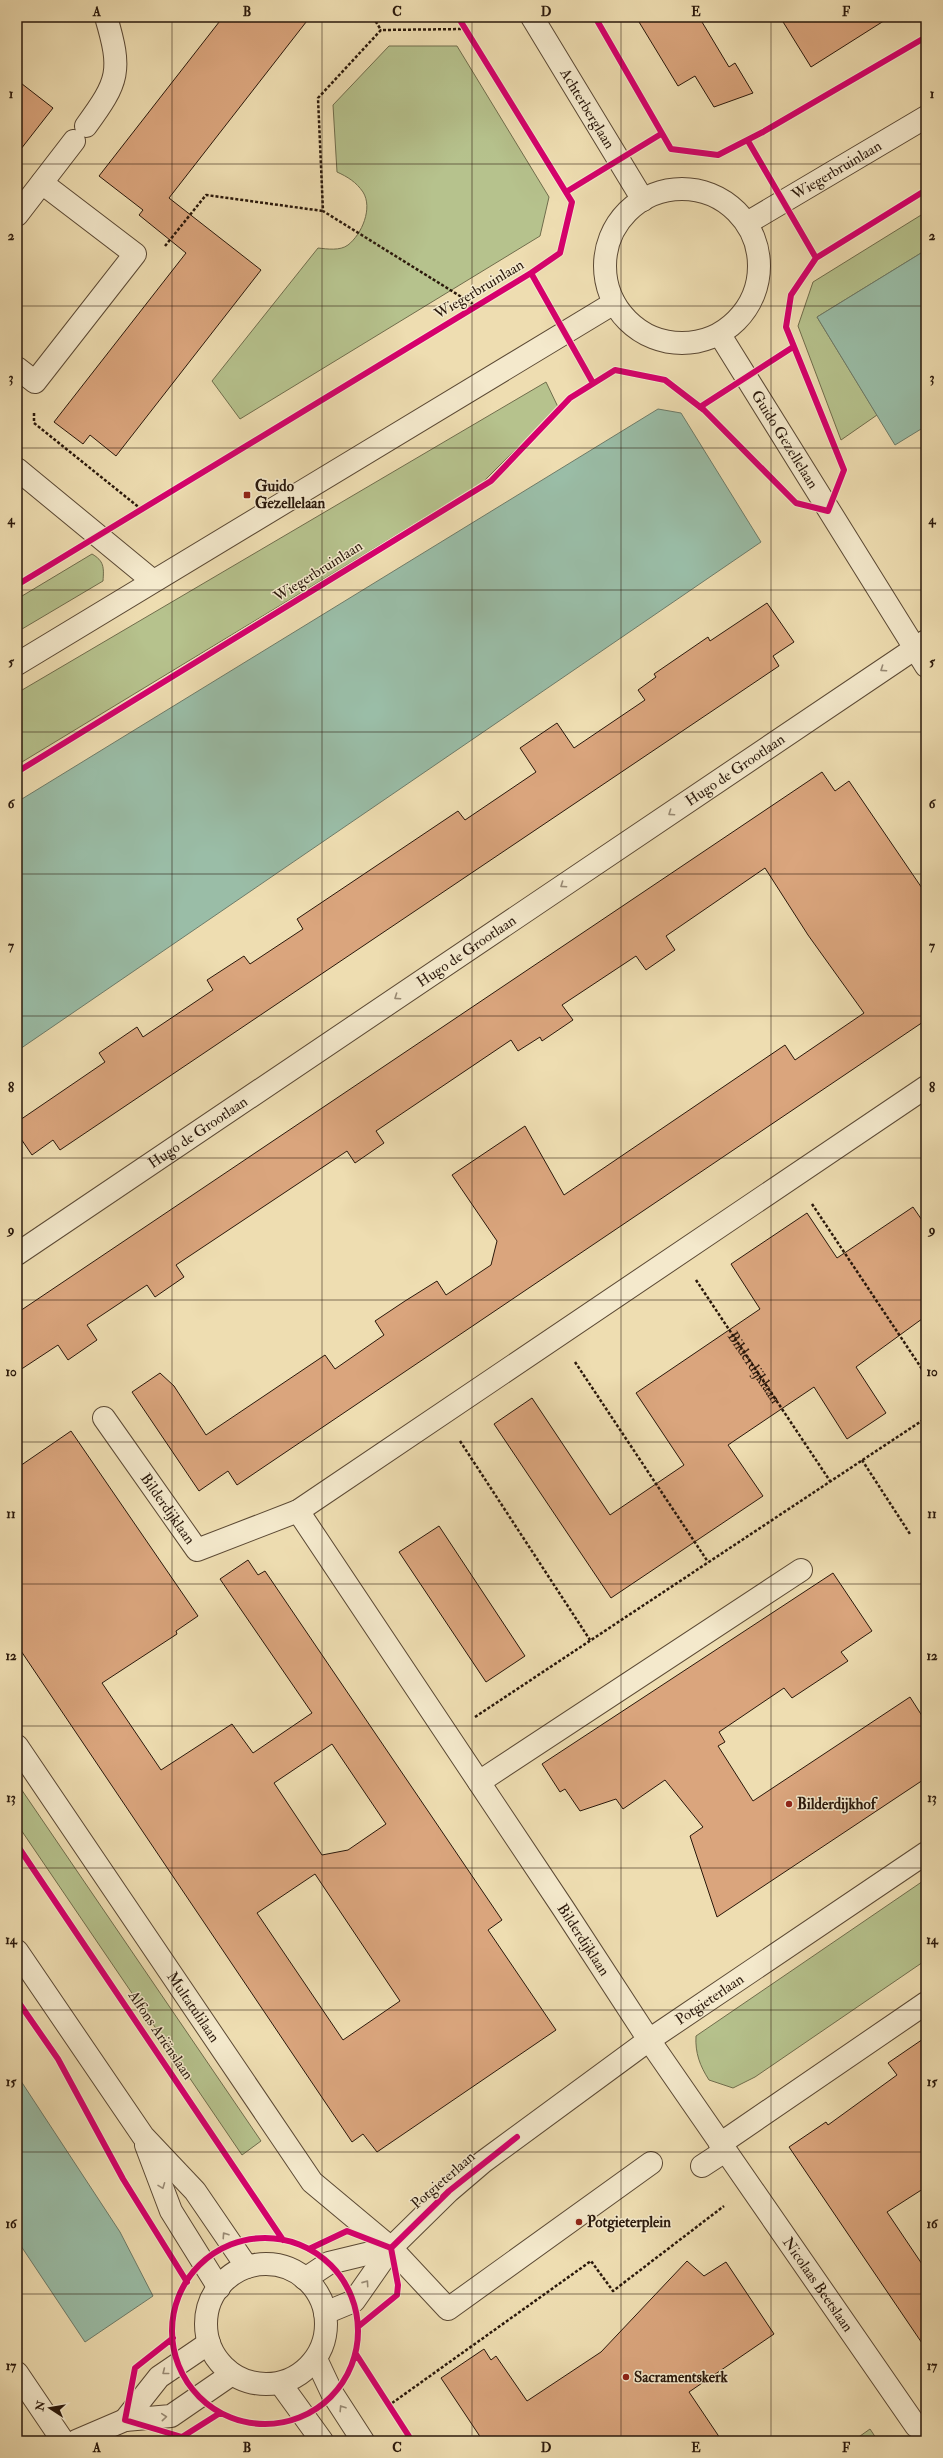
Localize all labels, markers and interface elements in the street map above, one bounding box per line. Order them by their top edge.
text: A [92,4,102,20]
text: B [243,4,251,20]
text: C [392,4,402,20]
text: D [541,4,552,20]
text: E [691,4,701,20]
text: F [842,4,851,20]
street label: Achterberglaan [555,64,619,153]
text: 1 [9,86,14,102]
text: 1 [930,86,935,102]
street label: Wiegerbruinlaan [788,136,885,205]
text: 2 [8,228,15,244]
text: 2 [929,228,936,244]
street label: Wiegerbruinlaan [430,255,528,324]
text: 3 [9,370,14,386]
text: 3 [930,370,935,386]
street label: Guido Gezellelaan [747,387,822,493]
place label: Guido Gezellelaan [255,477,325,513]
marker: Guido Gezellelaan [242,490,252,500]
text: 4 [6,512,15,528]
text: 4 [927,512,936,528]
street label: Wiegerbruinlaan [270,536,366,607]
text: 5 [8,654,14,670]
text: 5 [929,654,935,670]
one-way arrow [880,665,887,672]
street label: Hugo de Grootlaan [682,730,789,811]
text: 6 [8,796,16,812]
text: 6 [929,796,937,812]
one-way arrow [668,808,675,815]
one-way arrow [560,880,567,888]
street label: Hugo de Grootlaan [413,911,520,992]
text: 7 [8,938,15,954]
text: 7 [929,938,936,954]
one-way arrow [394,992,401,1000]
text: 8 [8,1080,14,1096]
text: 8 [929,1080,935,1096]
street label: Hugo de Grootlaan [145,1092,252,1173]
text: 9 [6,1222,15,1238]
text: 9 [927,1222,936,1238]
street label: Bilderdijklaan [723,1328,785,1408]
text: 10 [5,1364,17,1380]
text: 10 [926,1364,938,1380]
street label: Bilderdijklaan [136,1470,199,1548]
text: 11 [6,1506,16,1522]
text: 11 [927,1506,937,1522]
text: 12 [5,1648,17,1664]
text: 12 [926,1648,938,1664]
text: 13 [6,1790,16,1806]
text: 13 [927,1790,937,1806]
place label: Bilderdijkhof [797,1795,879,1814]
marker: Bilderdijkhof [784,1799,794,1809]
street label: Bilderdijklaan [553,1900,614,1980]
text: 14 [5,1932,18,1948]
text: 14 [926,1932,939,1948]
street label: Multatulilaan [162,1968,224,2046]
street label: Potgieterlaan [672,1970,748,2029]
street label: Alfons Ariënslaan [123,1986,198,2084]
text: 15 [6,2074,16,2090]
text: 15 [927,2074,937,2090]
street label: Potgieterlaan [407,2147,479,2213]
one-way arrow [157,2183,165,2190]
place label: Potgieterplein [587,2213,671,2233]
text: 16 [5,2216,18,2232]
text: 16 [926,2216,939,2232]
marker: Potgieterplein [574,2217,584,2227]
one-way arrow [222,2232,230,2239]
street label: Nicolaas Beetslaan [778,2233,857,2336]
one-way arrow [362,2281,369,2288]
text: 17 [6,2358,17,2374]
text: 17 [927,2358,938,2374]
one-way arrow [163,2367,170,2374]
place label: Sacramentskerk [634,2368,729,2387]
marker: Sacramentskerk [621,2372,631,2382]
north arrow [30,2388,70,2428]
text: N [33,2399,48,2413]
one-way arrow [339,2405,347,2412]
one-way arrow [161,2413,167,2422]
text: A [92,2440,102,2456]
text: B [243,2440,251,2456]
text: C [392,2440,402,2456]
text: D [541,2440,552,2456]
text: E [691,2440,701,2456]
text: F [842,2440,851,2456]

